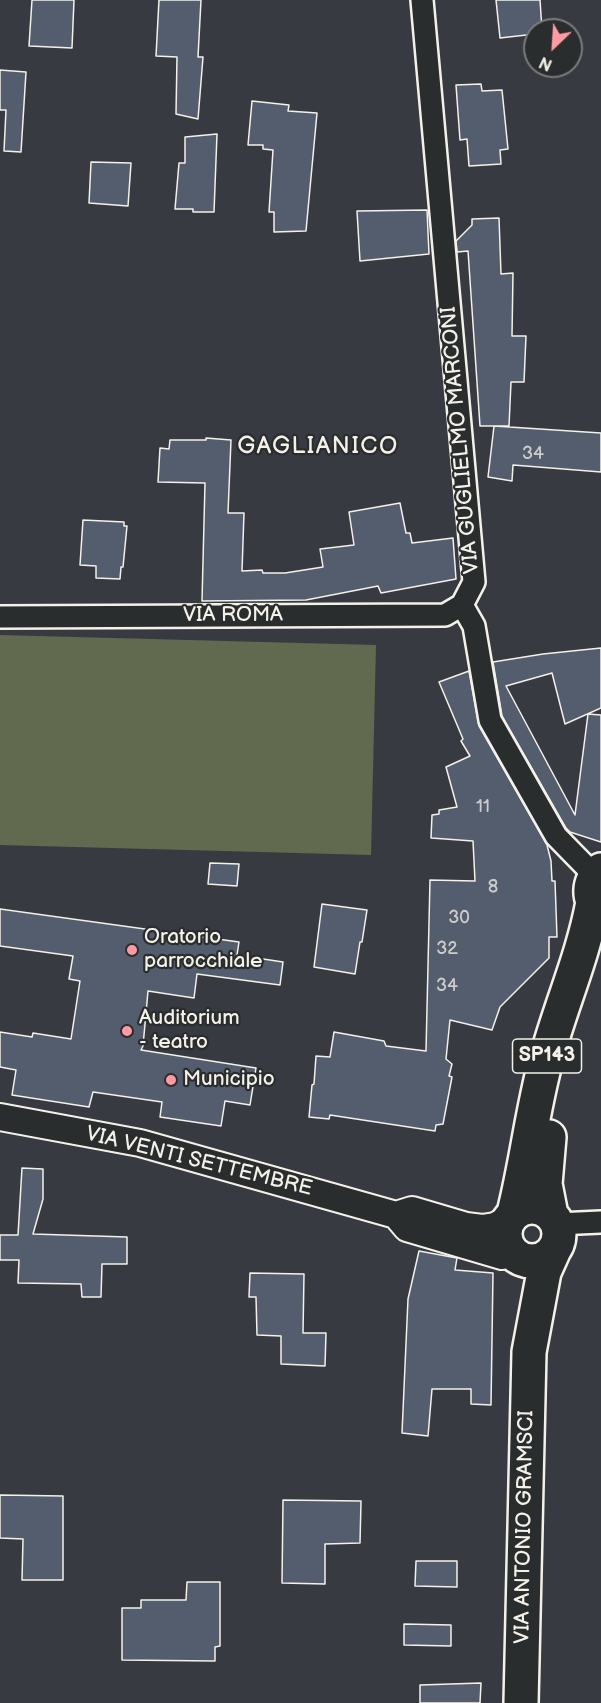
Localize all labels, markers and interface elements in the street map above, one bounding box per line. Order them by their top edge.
north arrow [523,18,583,78]
text: N [537,52,555,74]
street label: VIA GUGLIELMO MARCONI [437,305,485,575]
district label: GAGLIANICO [237,433,399,461]
house number: 34 [522,443,544,465]
street label: VIA ROMA [183,603,283,629]
house number: 11 [476,796,490,818]
house number: 8 [488,876,498,898]
house number: 30 [448,907,470,929]
place label: Oratorio parrocchiale [144,925,262,975]
house number: 32 [436,938,458,960]
marker: Oratorio parrocchiale [125,943,139,957]
house number: 34 [436,975,458,997]
place label: Auditorium - teatro [139,1006,240,1056]
marker: Auditorium - teatro [120,1024,134,1038]
road number: SP143 [512,1039,582,1073]
place label: Municipio [183,1067,275,1093]
marker: Municipio [164,1073,178,1087]
street label: VIA VENTI SETTEMBRE [83,1122,315,1202]
street label: VIA ANTONIO GRAMSCI [510,1410,540,1644]

